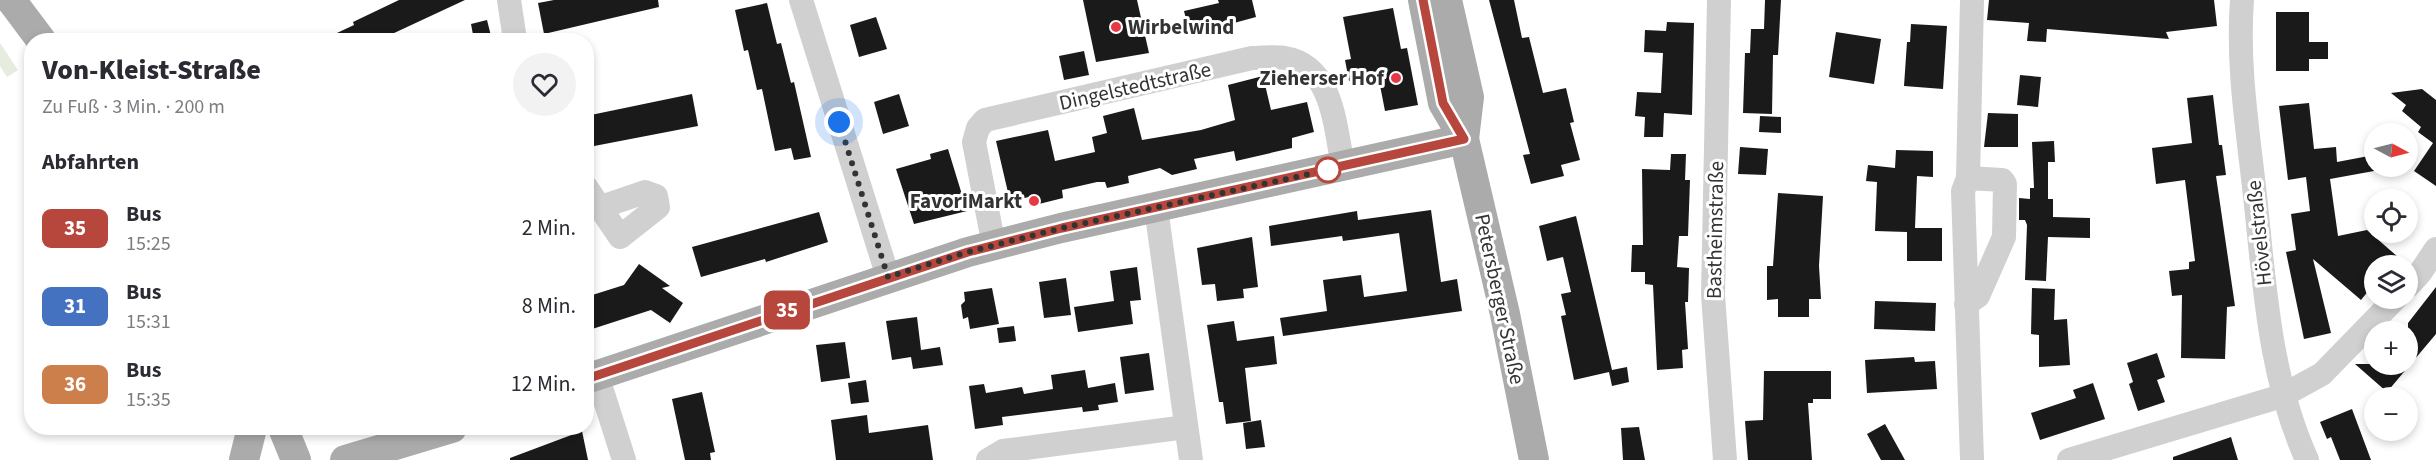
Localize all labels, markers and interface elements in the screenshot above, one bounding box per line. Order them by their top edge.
place label: Wirbelwind [1128,12,1234,42]
marker: Wirbelwind [1109,20,1123,34]
text: Von-Kleist-Straße [42,50,261,90]
button: heart [513,53,576,116]
street label: Dingelstedtstraße [1056,54,1214,118]
place label: Zieherser Hof [1259,63,1385,93]
marker: Zieherser Hof [1389,71,1403,85]
text: Zu Fuß · 3 Min. · 200 m [42,93,225,121]
your location [824,107,854,137]
north arrow [2364,123,2418,177]
map controls [2364,123,2418,441]
text: Abfahrten [42,146,139,178]
unlabelled marker [1315,157,1341,183]
street label: Bastheimstraße [1699,161,1731,299]
street label: Hövelstraße [2239,179,2279,287]
place label: FavoriMarkt [910,186,1022,216]
button: locate [2364,189,2418,243]
marker: FavoriMarkt [1027,194,1041,208]
text: Bus [126,198,162,230]
street label: Petersberger Straße [1467,211,1533,387]
text: 2 Min. [522,212,576,244]
text: 35 [64,213,86,243]
text: 15:25 [126,230,171,258]
button: layers [2364,255,2418,309]
text: Bus [126,276,162,308]
text: 8 Min. [522,290,576,322]
line badge: 35 [760,290,814,330]
text: 31 [64,291,86,321]
text: 35 [776,295,798,325]
text: 15:31 [126,308,171,336]
button: + [2364,321,2418,375]
text: Bus [126,354,162,386]
text: 12 Min. [511,368,576,400]
text: 36 [64,369,86,399]
text: 15:35 [126,386,171,414]
button: − [2364,387,2418,441]

